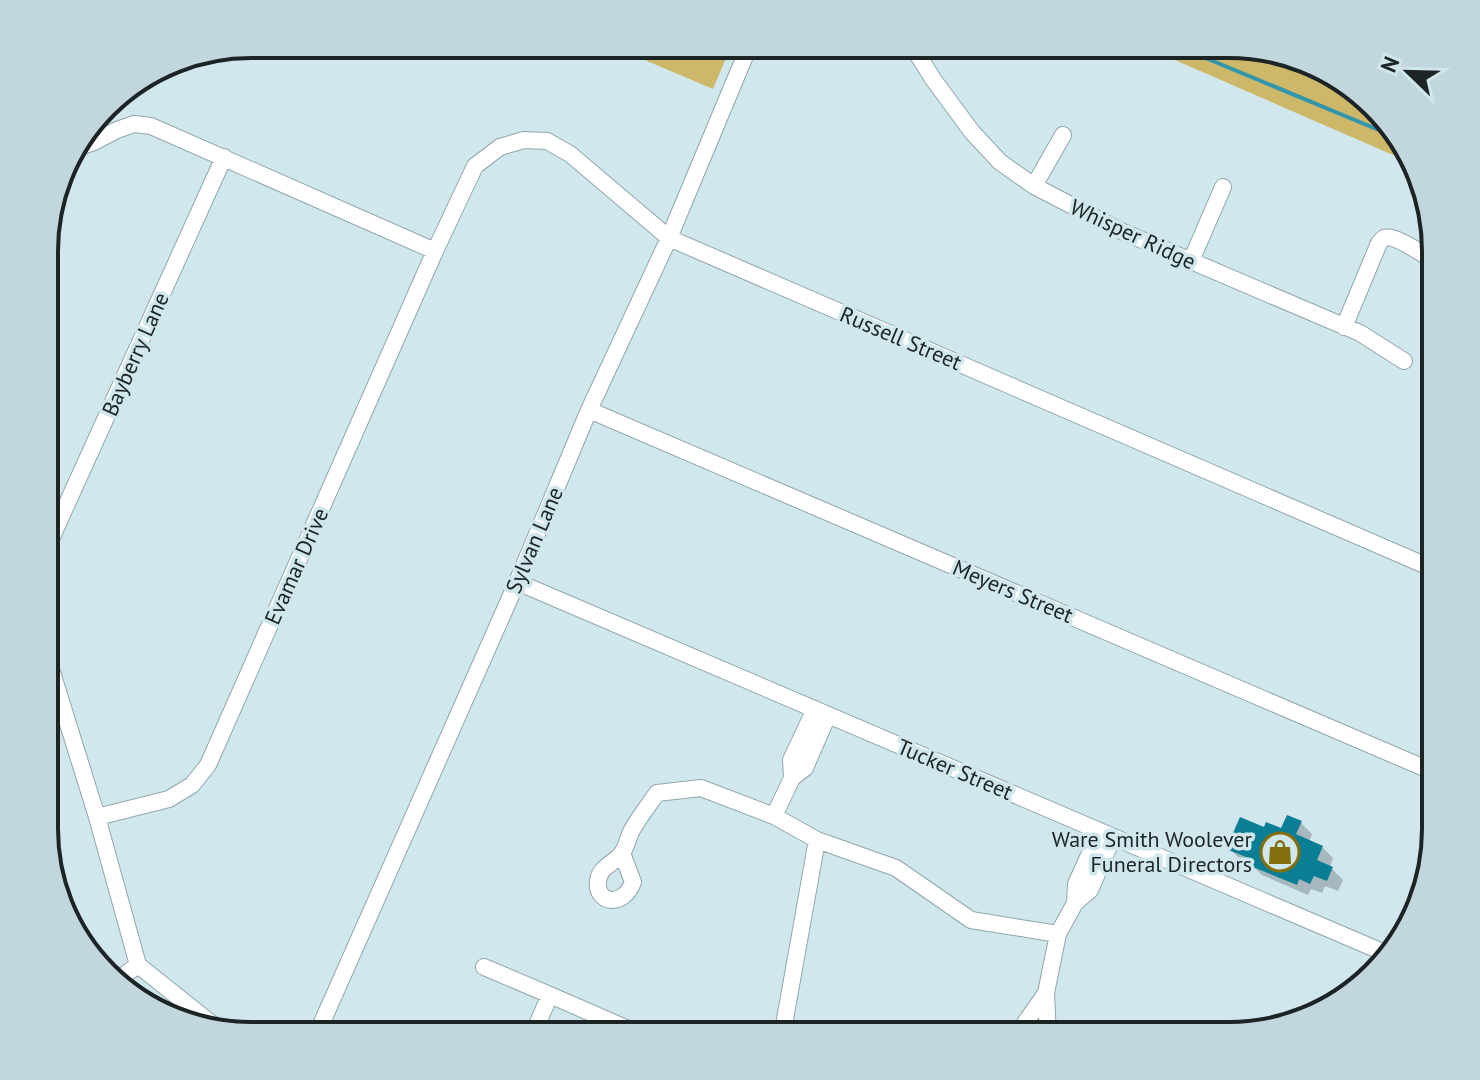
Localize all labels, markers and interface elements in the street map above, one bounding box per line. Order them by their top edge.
north arrow [1368,32,1448,112]
text: N [1374,52,1405,76]
street label: Whisper Ridge [1066,193,1200,275]
street label: Bayberry Lane [95,288,175,420]
street label: Russell Street [836,300,966,376]
street label: Sylvan Lane [499,483,569,597]
street label: Evamar Drive [258,503,334,629]
street label: Meyers Street [949,553,1078,629]
street label: Tucker Street [893,732,1017,806]
place label: Ware Smith Woolever Funeral Directors [1052,825,1253,878]
shop icon: Ware Smith Woolever Funeral Directors [1259,831,1301,873]

